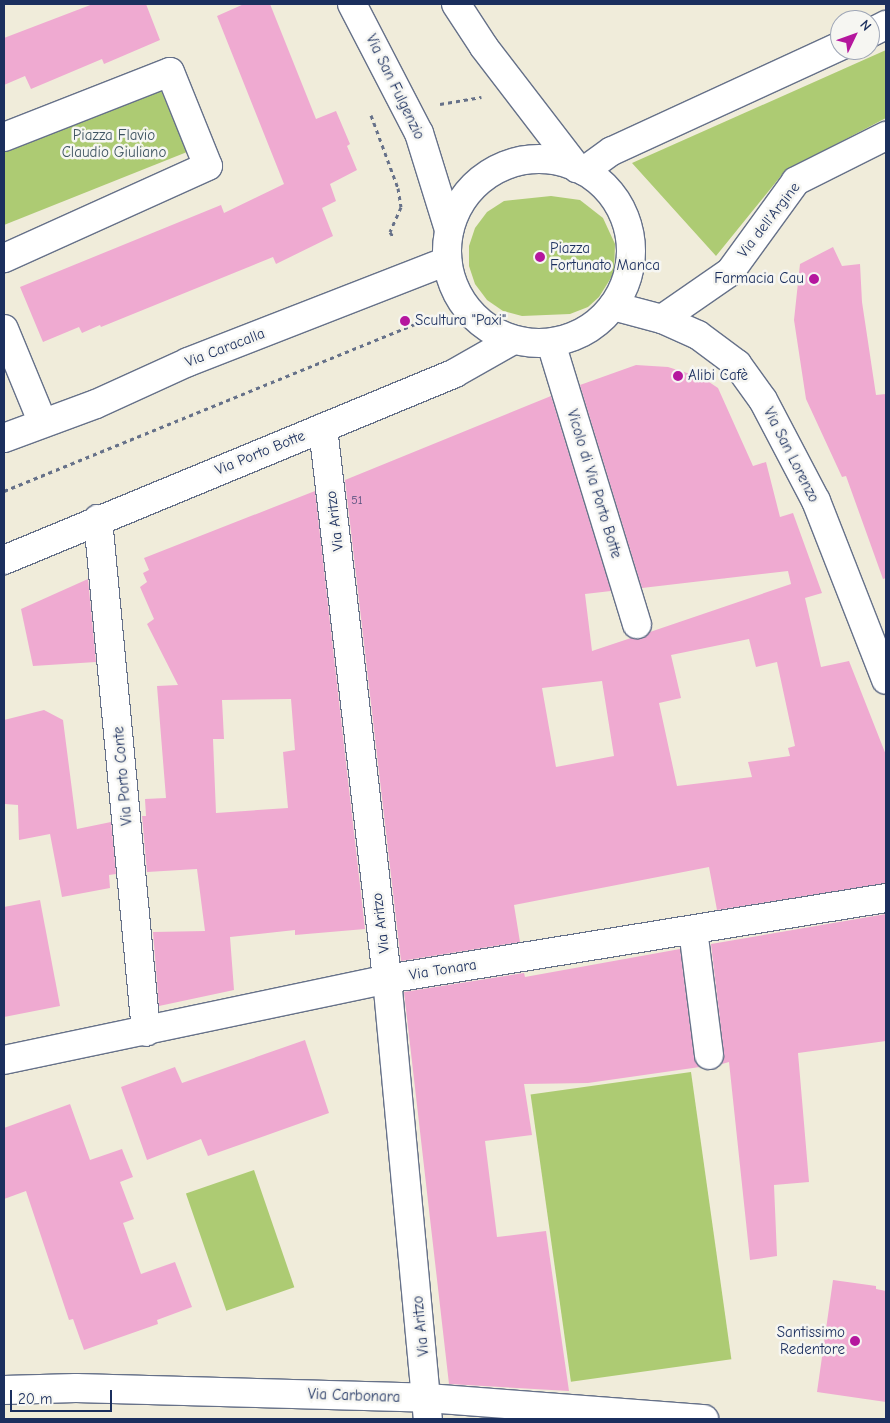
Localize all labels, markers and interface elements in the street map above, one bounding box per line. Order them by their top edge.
north arrow [830,10,880,60]
text: N [856,16,875,34]
street label: Via San Fulgenzio [362,31,428,143]
park label: Piazza Flavio Claudio Giuliano [62,126,166,161]
street label: Via dell'Argine [734,179,804,261]
place label: Piazza Fortunato Manca [550,239,660,274]
marker: Piazza Fortunato Manca [534,251,546,263]
place label: Farmacia Cau [714,270,804,288]
marker: Farmacia Cau [808,273,820,285]
place label: Scultura "Paxi" [415,312,506,330]
marker: Scultura "Paxi" [399,315,411,327]
street label: Via Caracalla [183,325,267,371]
place label: Alibi Cafè [688,367,748,385]
marker: Alibi Cafè [672,370,684,382]
street label: Via San Lorenzo [759,404,823,506]
street label: Vicolo di Via Porto Botte [563,407,625,561]
street label: Via Porto Botte [212,427,308,479]
street label: Via Aritzo [322,490,348,552]
house number: 51 [351,494,363,508]
street label: Via Porto Conte [110,726,136,826]
street label: Via Aritzo [368,892,394,954]
street label: Via Tonara [408,956,478,984]
street label: Via Aritzo [409,1295,433,1357]
place label: Santissimo Redentore [777,1323,845,1358]
marker: Santissimo Redentore [849,1335,861,1347]
scale bar [12,1380,115,1412]
street label: Via Carbonara [307,1385,401,1407]
text: 20 m [18,1390,52,1408]

